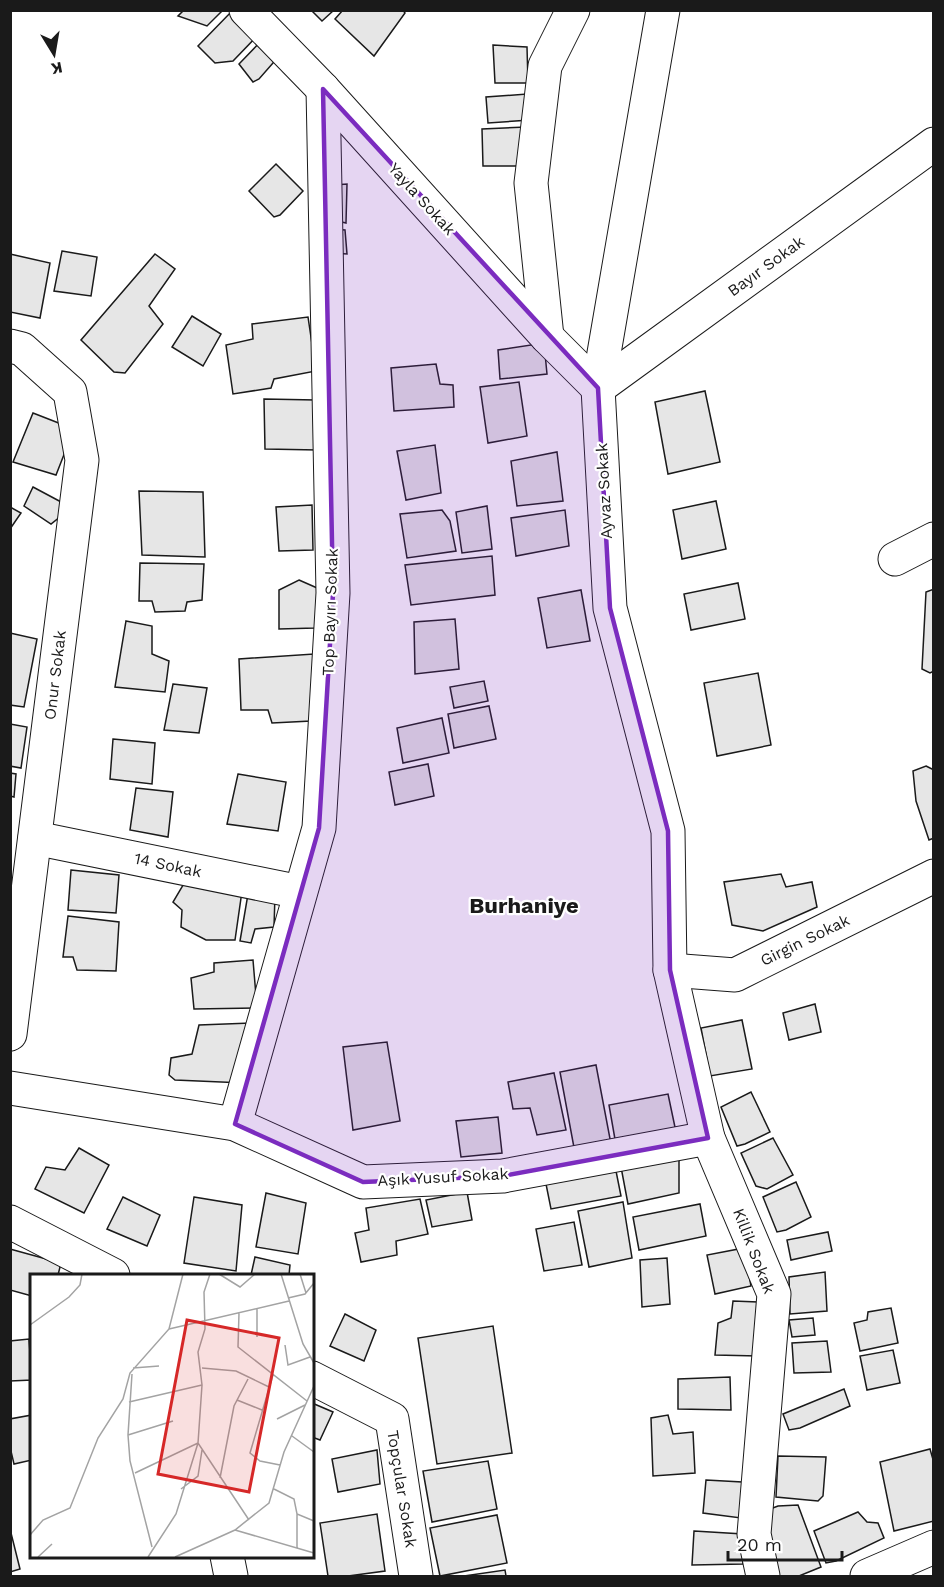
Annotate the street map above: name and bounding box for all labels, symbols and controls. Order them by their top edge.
north arrow [24,24,84,84]
text: K [50,58,64,79]
street label: Yayla Sokak [385,159,459,239]
street label: Bayır Sokak [724,232,808,300]
street label: Ayvaz Sokak [592,443,616,539]
street label: Top Bayırı Sokak [318,548,342,676]
street label: Onur Sokak [40,629,70,721]
street label: 14 Sokak [133,849,203,881]
district label: Burhaniye [469,893,579,918]
street label: Girgin Sokak [757,910,853,970]
street label: Aşık Yusuf Sokak [377,1164,509,1190]
street label: Killik Sokak [729,1206,779,1296]
inset map [30,1274,314,1557]
street label: Topçular Sokak [383,1429,421,1549]
scale bar [728,1524,842,1562]
text: 20 m [737,1534,782,1555]

